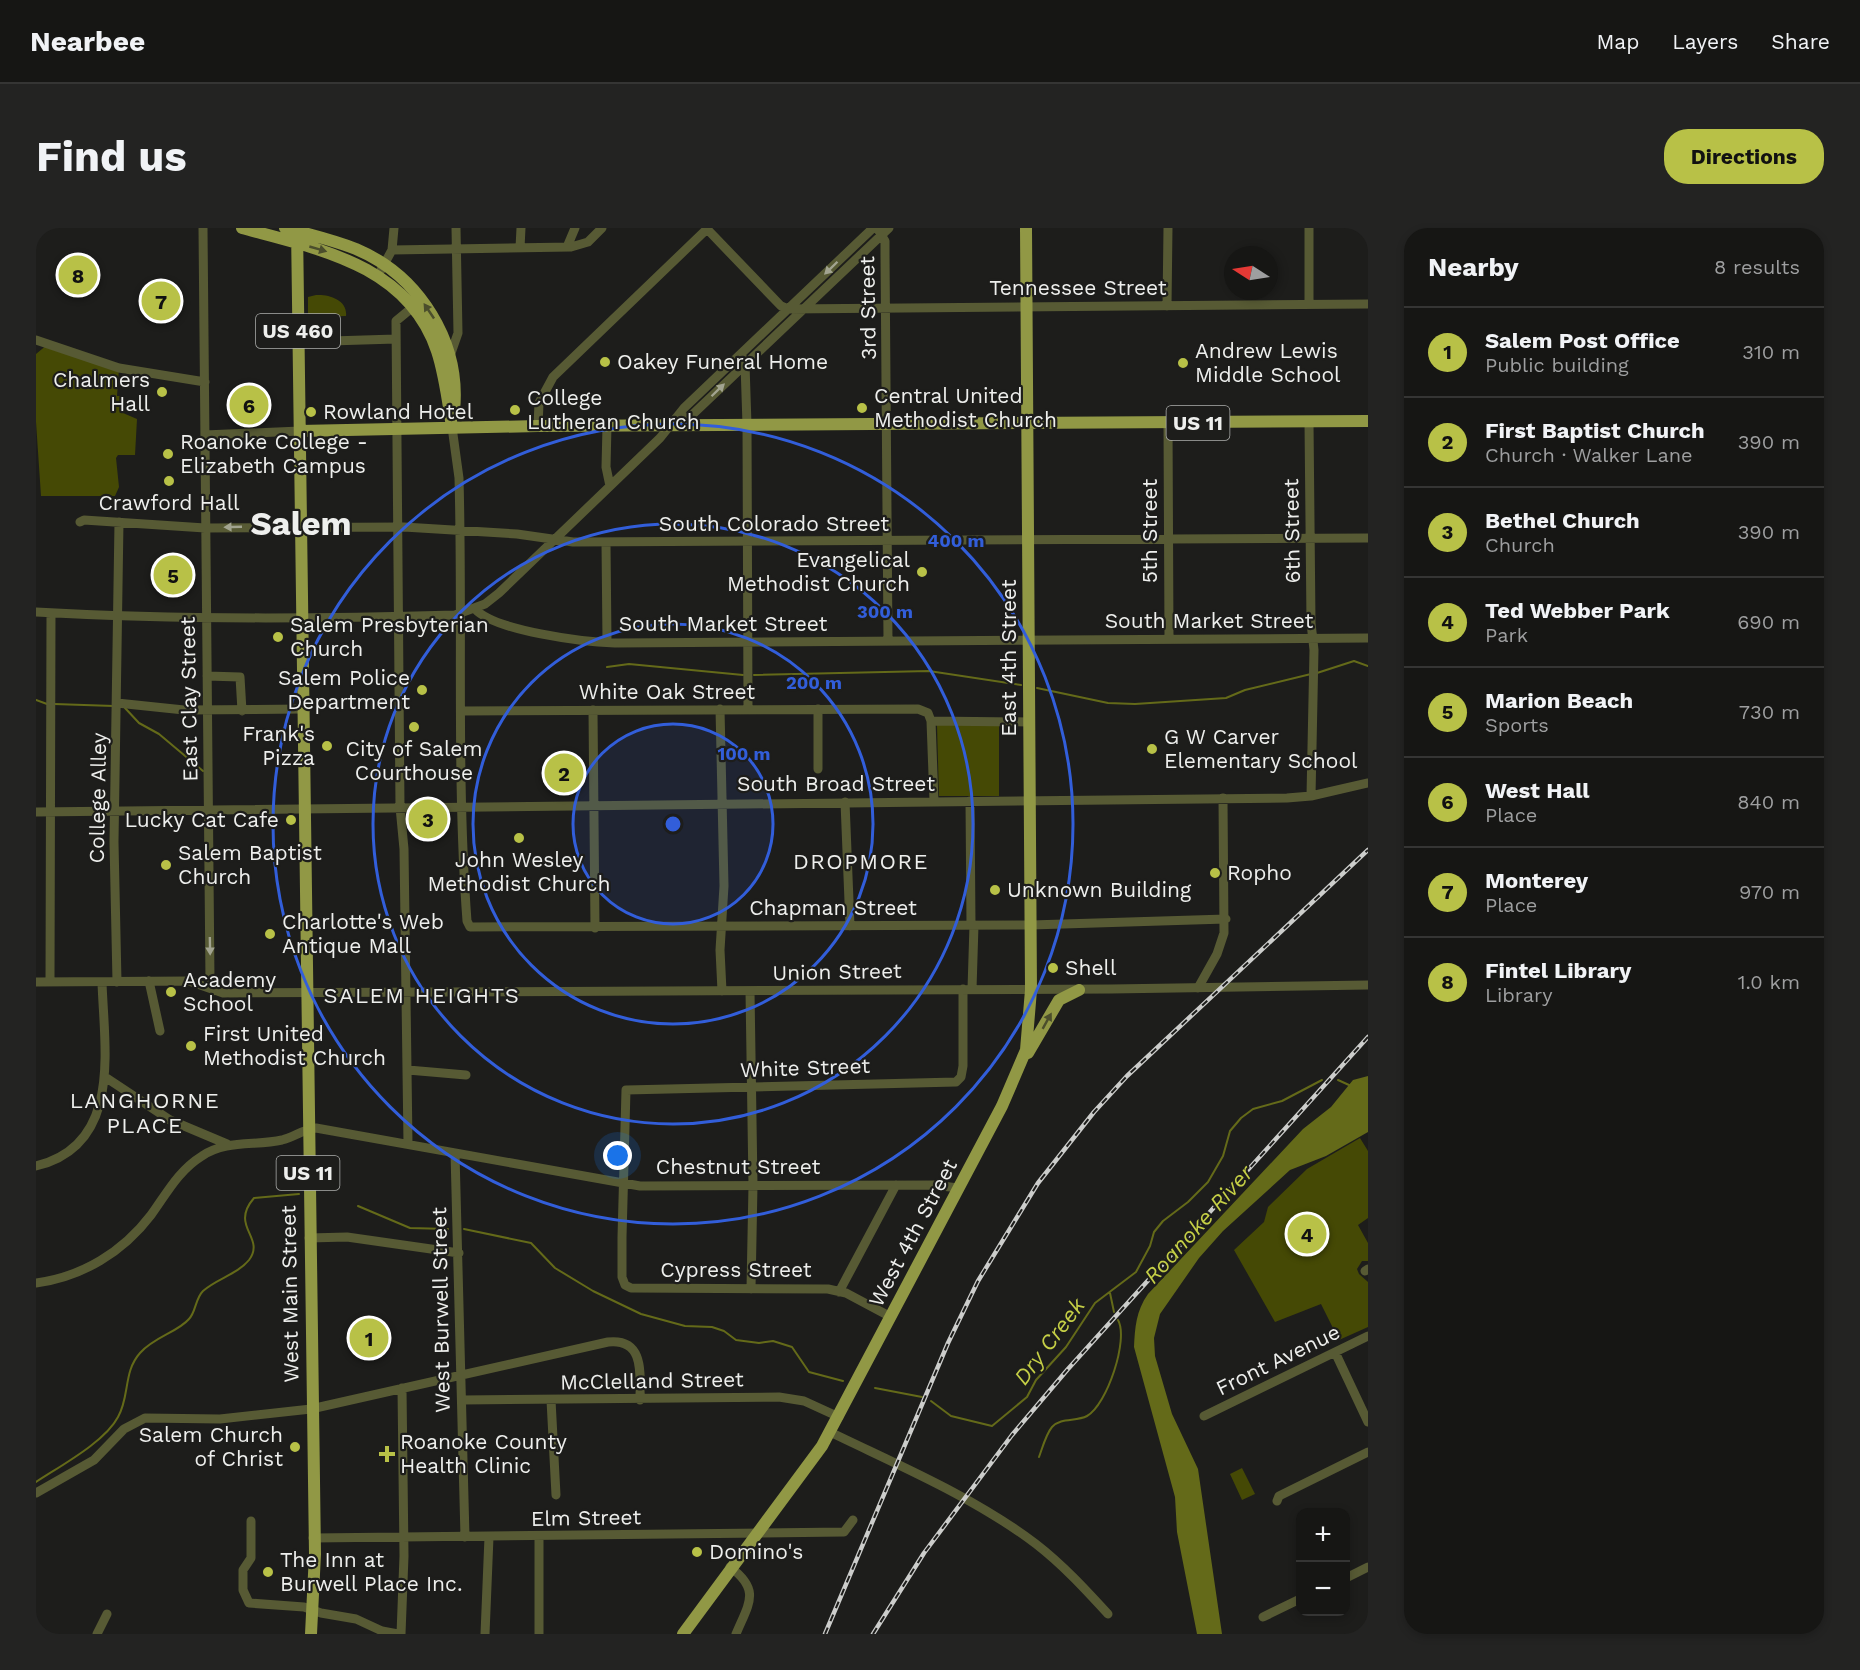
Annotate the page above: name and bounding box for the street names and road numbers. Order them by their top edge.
street label: 3rd Street [854,256,881,360]
street label: Tennessee Street [989,275,1167,300]
road number: US 460 [256,314,340,348]
road number: US 11 [1166,406,1230,440]
street label: 6th Street [1278,478,1305,584]
street label: 5th Street [1137,479,1162,583]
street label: South Colorado Street [659,511,889,536]
street label: East 4th Street [996,579,1021,737]
street label: South Market Street [1105,608,1314,633]
street label: South Market Street [619,611,828,636]
street label: East Clay Street [175,616,202,782]
street label: White Oak Street [579,679,755,704]
street label: College Alley [84,732,111,864]
street label: South Broad Street [737,771,935,796]
street label: Chapman Street [749,895,917,920]
street label: Union Street [772,958,902,985]
street label: White Street [740,1053,871,1082]
street label: Chestnut Street [656,1154,820,1179]
street label: West 4th Street [863,1154,962,1311]
road number: US 11 [276,1156,340,1190]
street label: West Main Street [275,1205,304,1383]
street label: West Burwell Street [426,1207,455,1413]
street label: Cypress Street [660,1257,812,1282]
street label: Front Avenue [1212,1319,1344,1400]
street label: McClelland Street [560,1366,744,1395]
street label: Elm Street [531,1504,642,1531]

